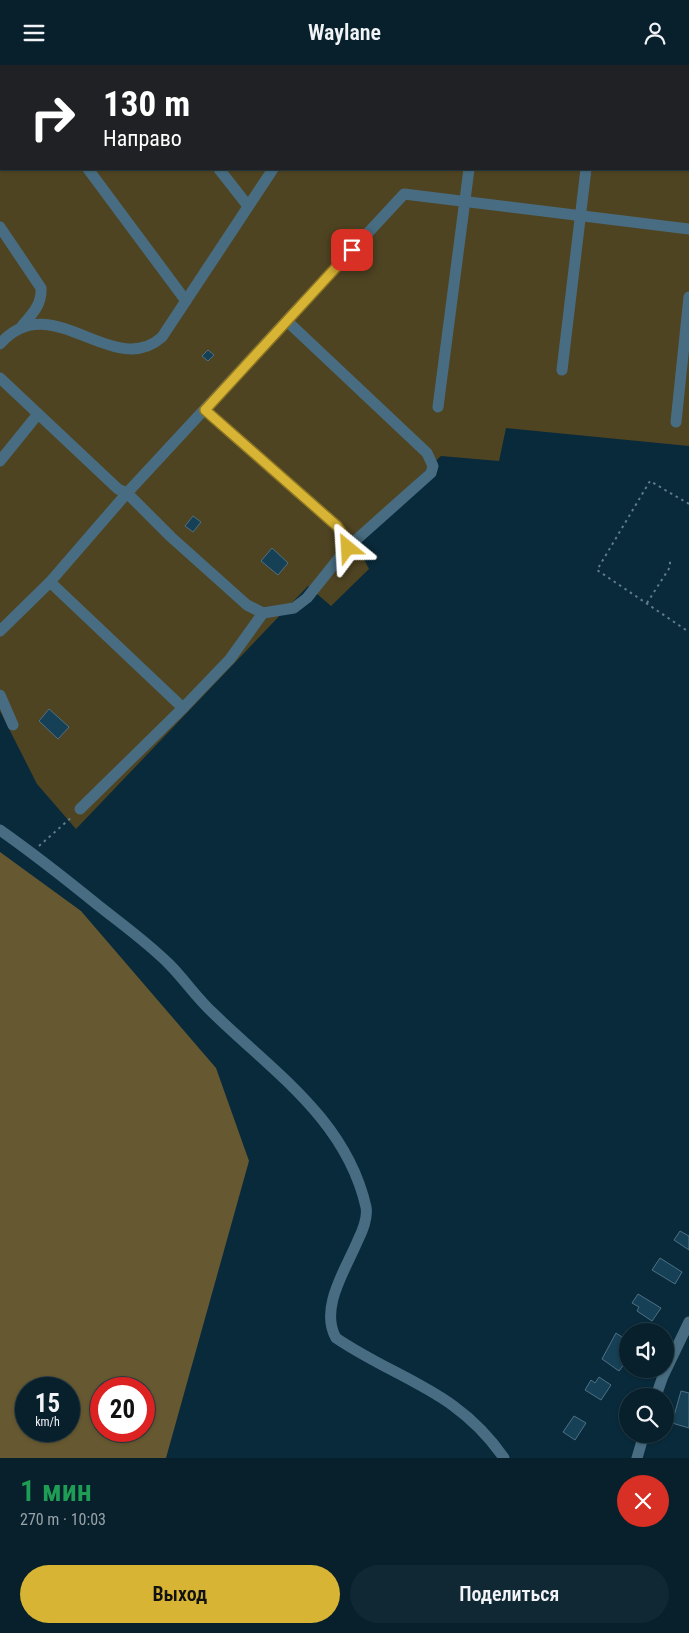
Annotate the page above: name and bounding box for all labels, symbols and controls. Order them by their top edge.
icon: menu [20,19,48,47]
icon: person [641,19,669,47]
text: Waylane [308,20,381,45]
text: 130 m [103,84,190,125]
icon: right [20,85,85,150]
text: Направо [103,126,182,151]
pin [331,229,373,271]
icon: arrive [338,236,366,264]
position arrow [321,521,373,573]
map controls [619,1323,674,1443]
button: sound [619,1323,674,1378]
speed limit sign: 20 [90,1377,155,1442]
button: search [619,1388,674,1443]
text: 15 [35,1389,60,1418]
text: km/h [35,1415,60,1429]
text: 1 мин [20,1473,92,1508]
button: close [617,1475,669,1527]
text: 270 m · 10:03 [20,1510,106,1529]
button: Выход [20,1565,340,1623]
button: Поделиться [350,1565,669,1623]

